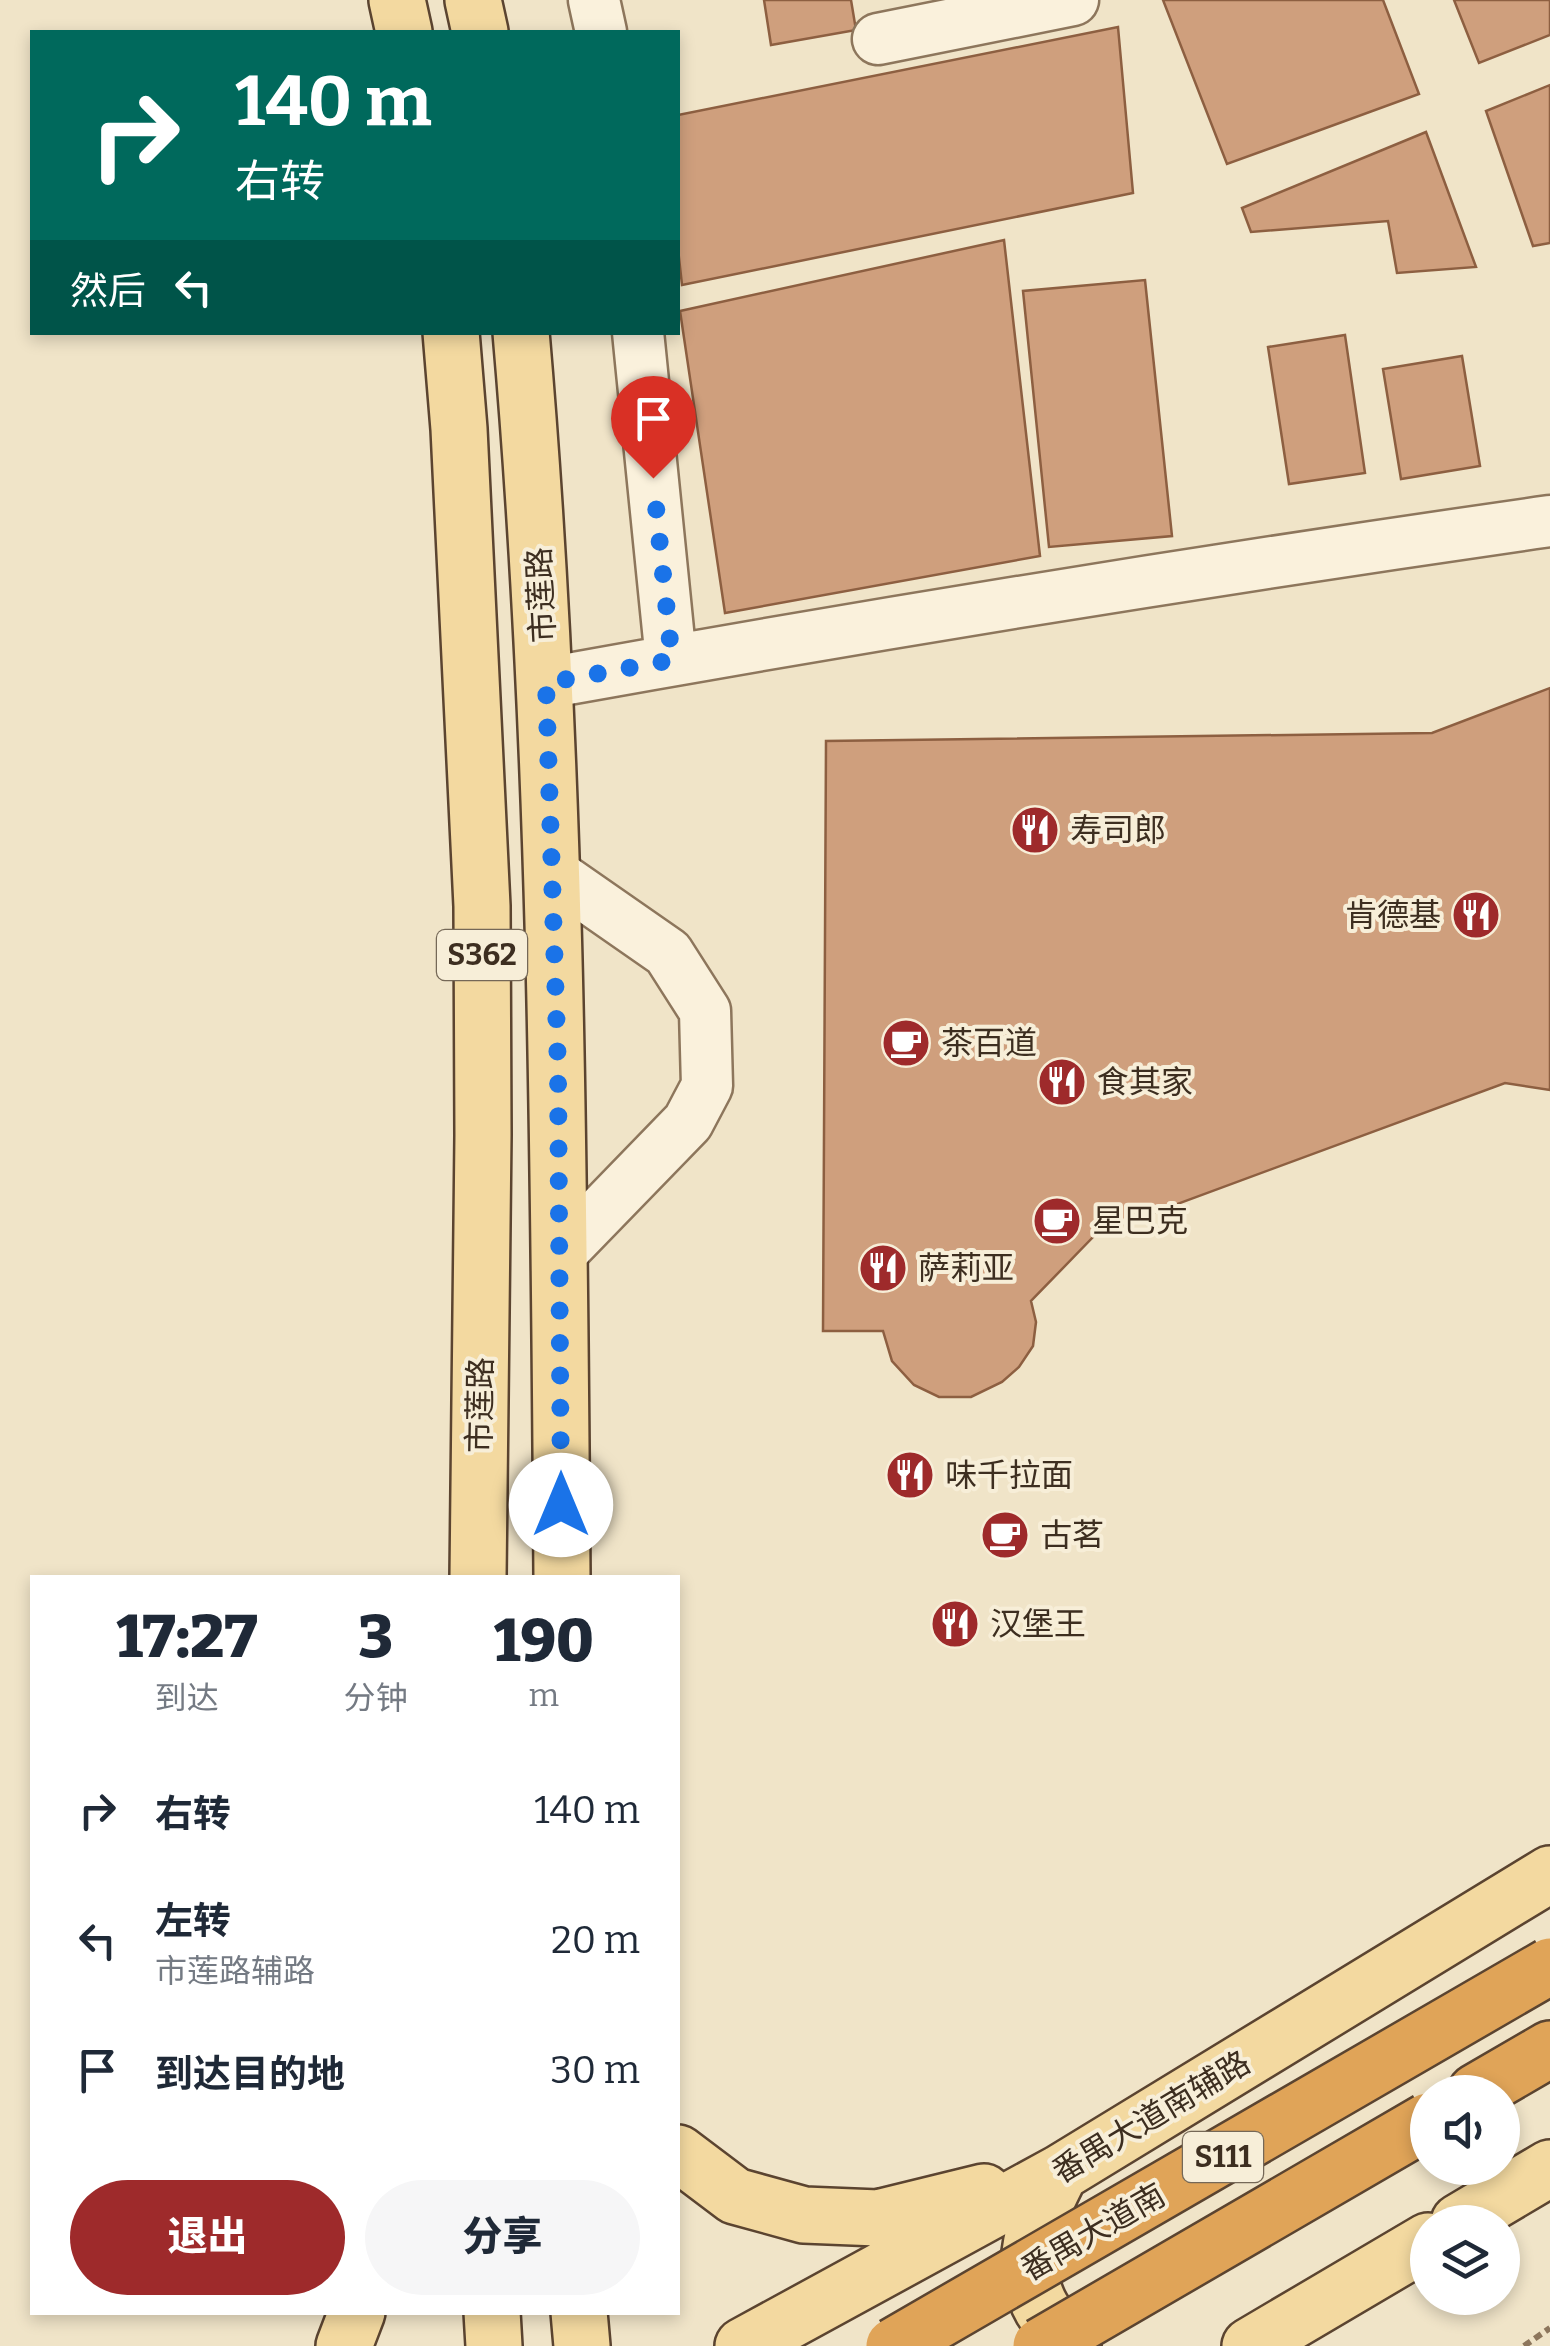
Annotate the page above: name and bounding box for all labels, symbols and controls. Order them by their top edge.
text: 140 m [235,60,432,144]
icon: right [70,70,200,200]
text: 右转 [235,155,325,209]
icon: left [166,260,221,315]
text: 然后 [70,268,146,314]
pin [611,376,696,479]
icon: arrive [626,391,681,446]
street label: 市莲路 [520,546,562,644]
restaurant icon: 寿司郎 [1009,804,1061,856]
place label: 寿司郎 [1070,811,1166,849]
restaurant icon: 肯德基 [1450,889,1502,941]
place label: 肯德基 [1345,896,1441,934]
road number: S362 [437,930,527,980]
cafe icon: 茶百道 [880,1017,932,1069]
place label: 茶百道 [941,1024,1037,1062]
restaurant icon: 食其家 [1036,1056,1088,1108]
place label: 食其家 [1097,1063,1193,1101]
cafe icon: 星巴克 [1031,1195,1083,1247]
place label: 星巴克 [1092,1202,1188,1240]
restaurant icon: 萨莉亚 [857,1242,909,1294]
place label: 萨莉亚 [918,1249,1014,1287]
street label: 市莲路 [460,1357,500,1453]
restaurant icon: 味千拉面 [884,1449,936,1501]
position arrow [509,1453,613,1557]
place label: 味千拉面 [945,1456,1073,1494]
cafe icon: 古茗 [979,1509,1031,1561]
place label: 古茗 [1040,1516,1104,1554]
restaurant icon: 汉堡王 [929,1598,981,1650]
text: 17:27 [116,1601,258,1673]
text: 3 [358,1601,393,1673]
text: 190 [494,1605,594,1677]
place label: 汉堡王 [990,1605,1086,1643]
text: m [529,1676,559,1714]
text: 到达 [155,1679,219,1717]
text: 分钟 [344,1679,408,1717]
icon: right [70,1783,125,1838]
text: 140 m [534,1787,640,1833]
text: 右转 [155,1791,231,1837]
text: 左转 [155,1898,231,1944]
icon: left [70,1913,125,1968]
text: 20 m [551,1917,640,1963]
text: 市莲路辅路 [155,1952,315,1990]
icon: arrive [70,2043,125,2098]
street label: 番禺大道南辅路 [1045,2043,1257,2191]
text: 30 m [550,2047,640,2093]
text: 到达目的地 [155,2051,345,2097]
map controls [1410,2075,1520,2315]
button: sound [1410,2075,1520,2185]
road number: S111 [1183,2132,1263,2182]
street label: 番禺大道南 [1014,2176,1172,2288]
button: 退出 [70,2180,345,2295]
button: 分享 [365,2180,640,2295]
button: layers [1410,2205,1520,2315]

